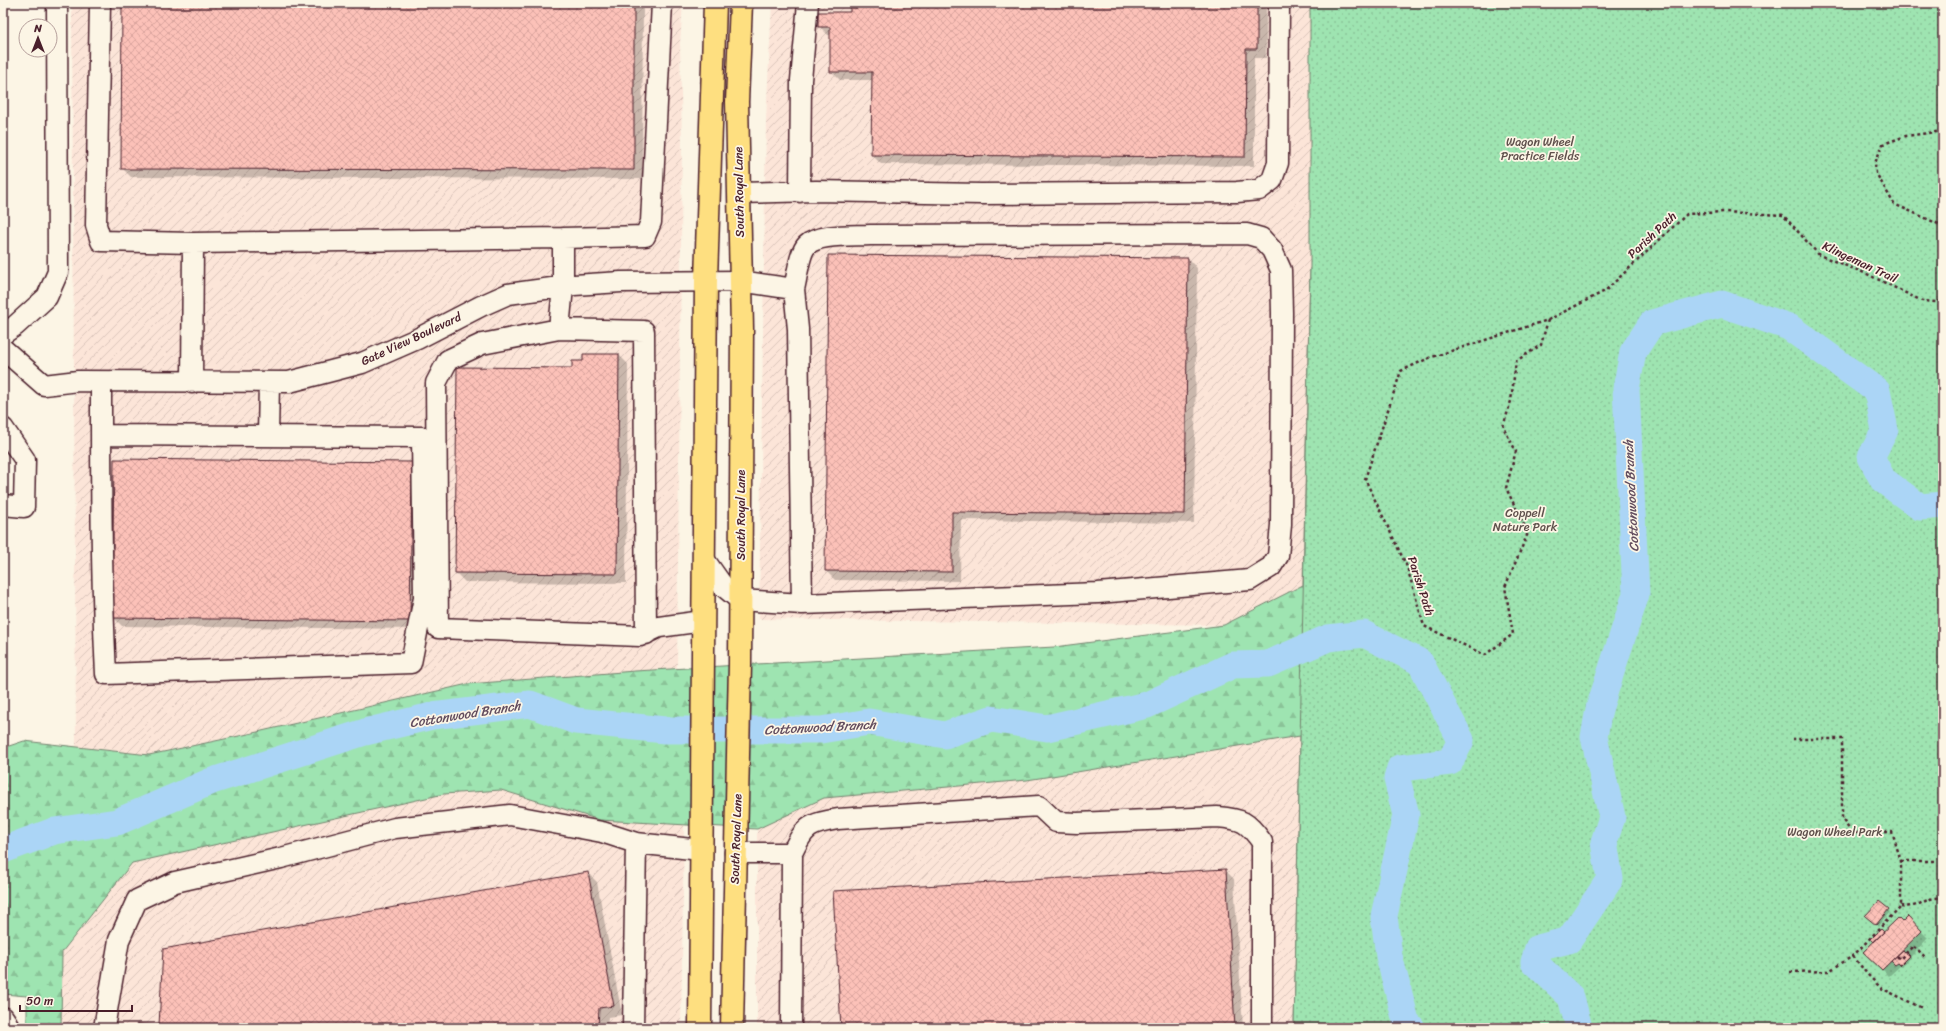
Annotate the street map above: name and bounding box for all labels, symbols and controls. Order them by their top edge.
north arrow [18,18,58,58]
text: N [33,19,42,38]
park label: Wagon Wheel Practice Fields [1501,131,1580,167]
street label: South Royal Lane [727,146,751,237]
street label: Parish Path [1622,206,1682,264]
street label: Klingeman Trail [1819,235,1902,289]
street label: Gate View Boulevard [357,306,466,372]
water label: Cottonwood Branch [1617,438,1645,552]
street label: South Royal Lane [730,470,752,560]
park label: Coppell Nature Park [1493,502,1558,538]
street label: Parish Path [1401,553,1441,619]
water label: Cottonwood Branch [408,694,523,734]
water label: Cottonwood Branch [764,713,878,741]
street label: South Royal Lane [723,793,749,885]
park label: Wagon Wheel Park [1787,821,1883,843]
scale bar [20,987,132,1013]
text: 50 m [26,990,53,1012]

